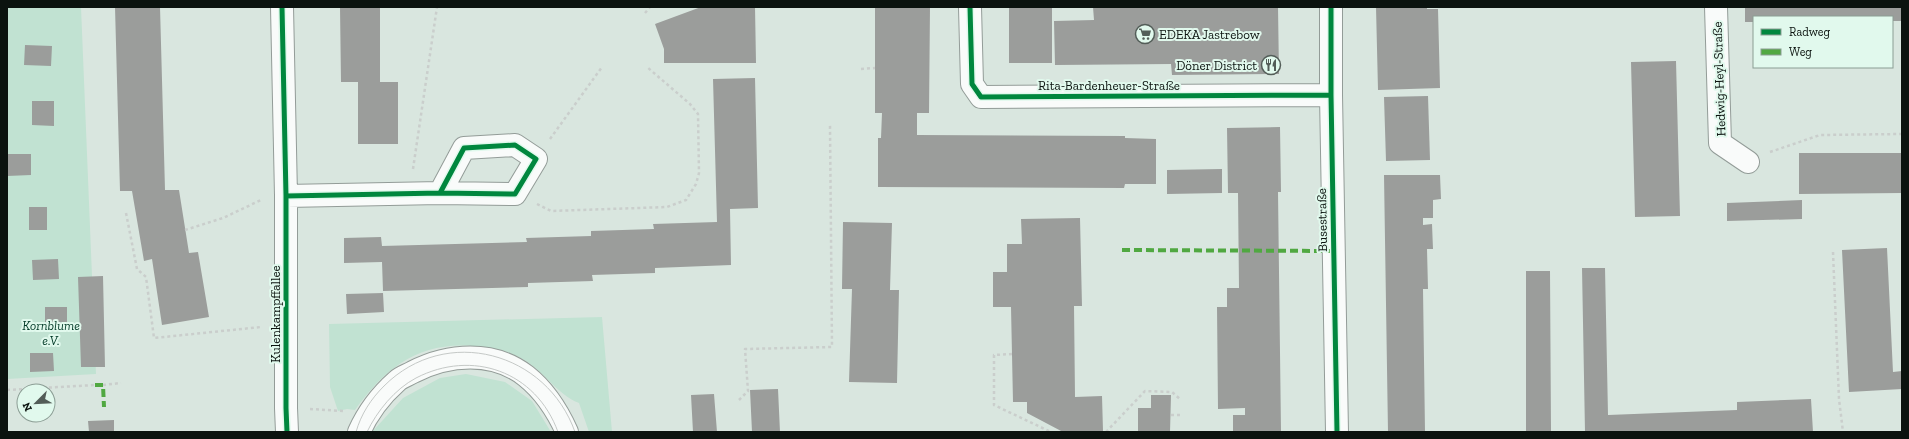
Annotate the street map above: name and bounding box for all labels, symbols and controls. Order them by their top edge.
legend [1753,16,1893,68]
street label: Hedwig-Heyl-Straße [1709,21,1729,137]
supermarket icon: EDEKA Jastrebow [1134,23,1156,45]
text: Radweg [1789,25,1830,39]
place label: EDEKA Jastrebow [1159,27,1260,42]
text: Weg [1789,45,1812,59]
restaurant icon: Döner District [1260,54,1282,76]
place label: Döner District [1176,58,1257,73]
street label: Rita-Bardenheuer-Straße [1038,78,1180,93]
street label: Busestraße [1314,188,1330,252]
street label: Kulenkampffallee [268,265,283,363]
park label: Kornblume e.V. [22,318,80,348]
north arrow [16,383,56,423]
text: N [19,400,35,413]

